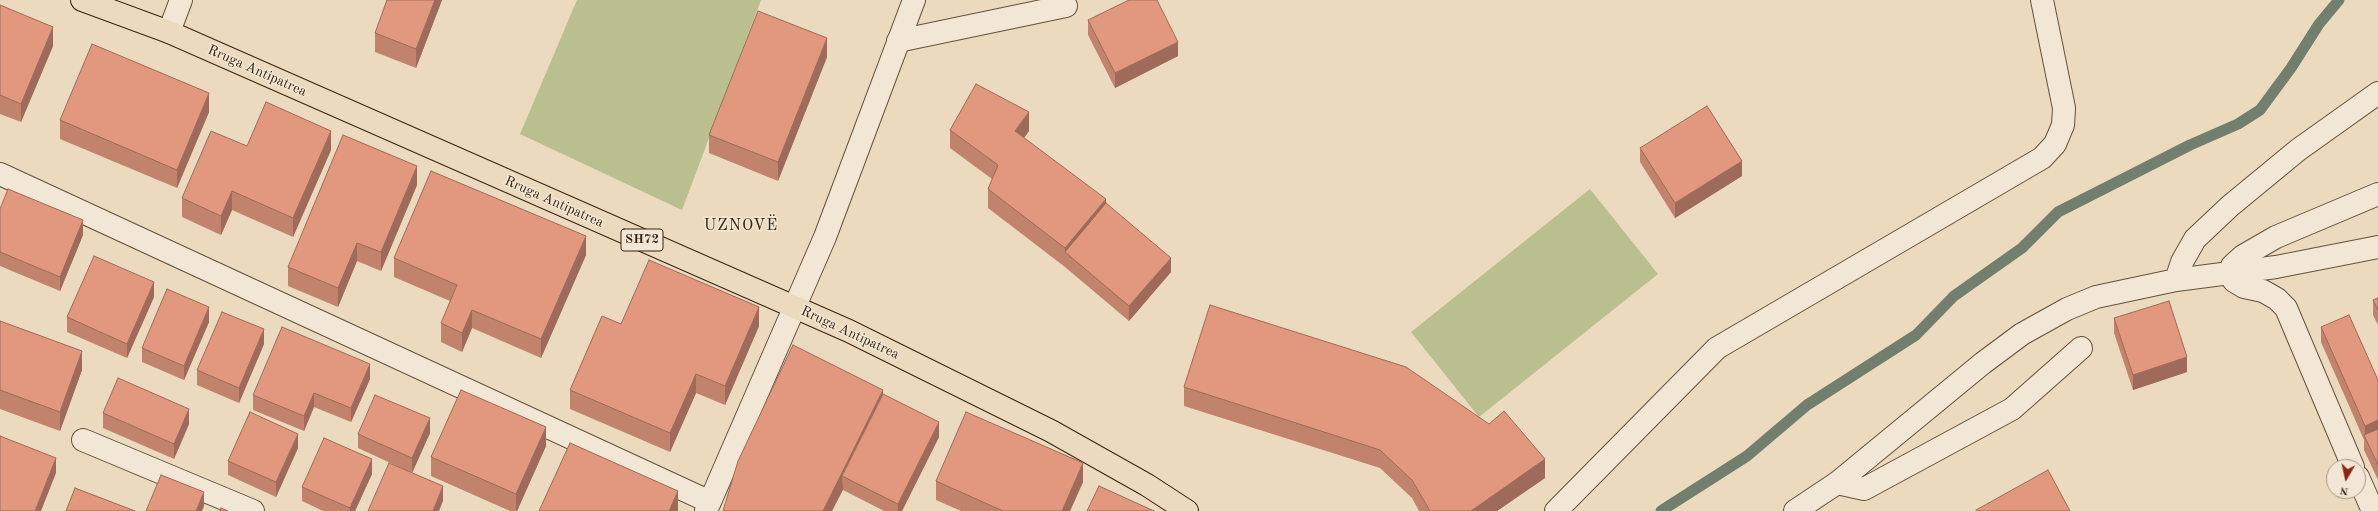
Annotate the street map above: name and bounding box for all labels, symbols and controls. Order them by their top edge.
street label: Rruga Antipatrea [205,42,309,100]
street label: Rruga Antipatrea [502,173,606,231]
district label: UZNOVË [704,216,778,236]
road number: SH72 [621,229,663,251]
street label: Rruga Antipatrea [798,303,902,363]
north arrow [2326,459,2366,499]
text: N [2339,484,2349,496]

